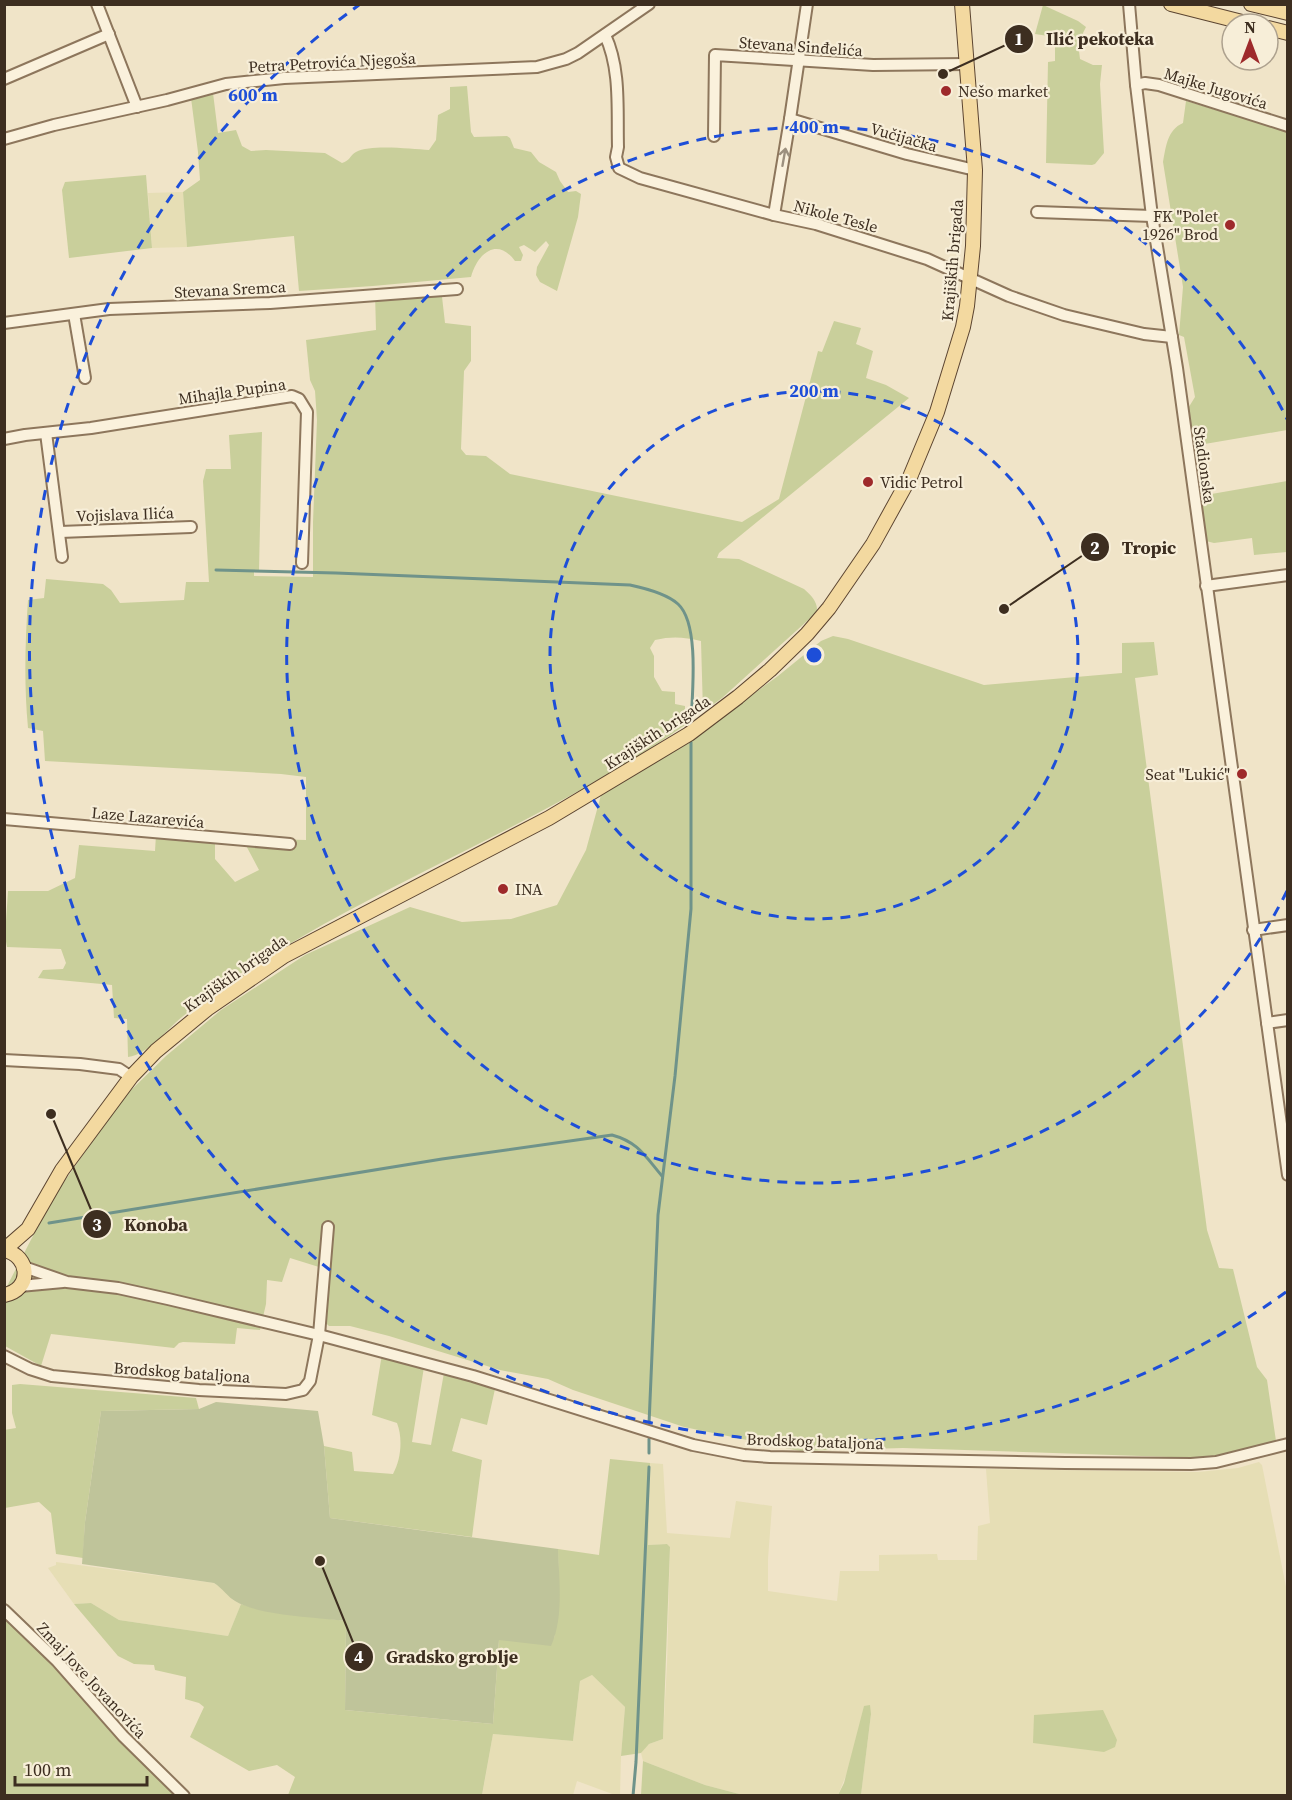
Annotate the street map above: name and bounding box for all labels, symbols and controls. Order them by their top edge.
north arrow [1220,12,1280,72]
text: N [1244,16,1256,38]
callout: Ilić pekoteka [1004,21,1166,57]
text: 1 [1014,26,1024,51]
text: Ilić pekoteka [1046,26,1154,51]
street label: Stevana Sinđelića [738,31,864,61]
street label: Petra Petrovića Njegoša [248,47,417,77]
street label: Majke Jugovića [1161,62,1271,114]
place label: Nešo market [958,80,1049,102]
text: 600 m [228,82,278,107]
marker: Nešo market [939,84,953,98]
text: 400 m [789,114,839,139]
street label: Vučijačka [868,117,941,157]
one-way arrow [779,147,790,167]
street label: Nikole Tesle [791,194,881,238]
street label: Krajiških brigada [936,197,968,322]
place label: FK "Polet 1926" Brod [1142,205,1219,245]
marker: FK "Polet 1926" Brod [1223,218,1237,232]
street label: Stevana Sremca [173,275,287,303]
street label: Mihajla Pupina [177,372,288,409]
text: 200 m [789,378,839,403]
street label: Stadionska [1189,425,1221,506]
place label: Vidic Petrol [880,471,963,493]
marker: Vidic Petrol [861,475,875,489]
street label: Vojislava Ilića [76,501,175,527]
callout: Tropic [1080,529,1188,565]
text: 2 [1090,535,1100,560]
text: Tropic [1122,535,1176,560]
centre of rings [804,645,824,665]
street label: Krajiških brigada [600,689,715,775]
place label: Seat "Lukić" [1146,763,1230,785]
marker: Seat "Lukić" [1235,767,1249,781]
street label: Laze Lazarevića [91,801,206,833]
place label: INA [515,878,543,900]
marker: INA [496,882,510,896]
street label: Krajiških brigada [179,928,292,1017]
callout: Konoba [82,1206,200,1242]
text: 3 [92,1212,102,1237]
text: Konoba [124,1212,188,1237]
street label: Brodskog bataljona [113,1356,252,1388]
street label: Brodskog bataljona [746,1428,885,1454]
street label: Zmaj Jove Jovanovića [32,1617,152,1743]
callout: Gradsko groblje [344,1639,530,1675]
text: 4 [354,1644,364,1669]
text: Gradsko groblje [386,1644,518,1669]
scale bar [15,1749,147,1787]
text: 100 m [24,1757,71,1782]

